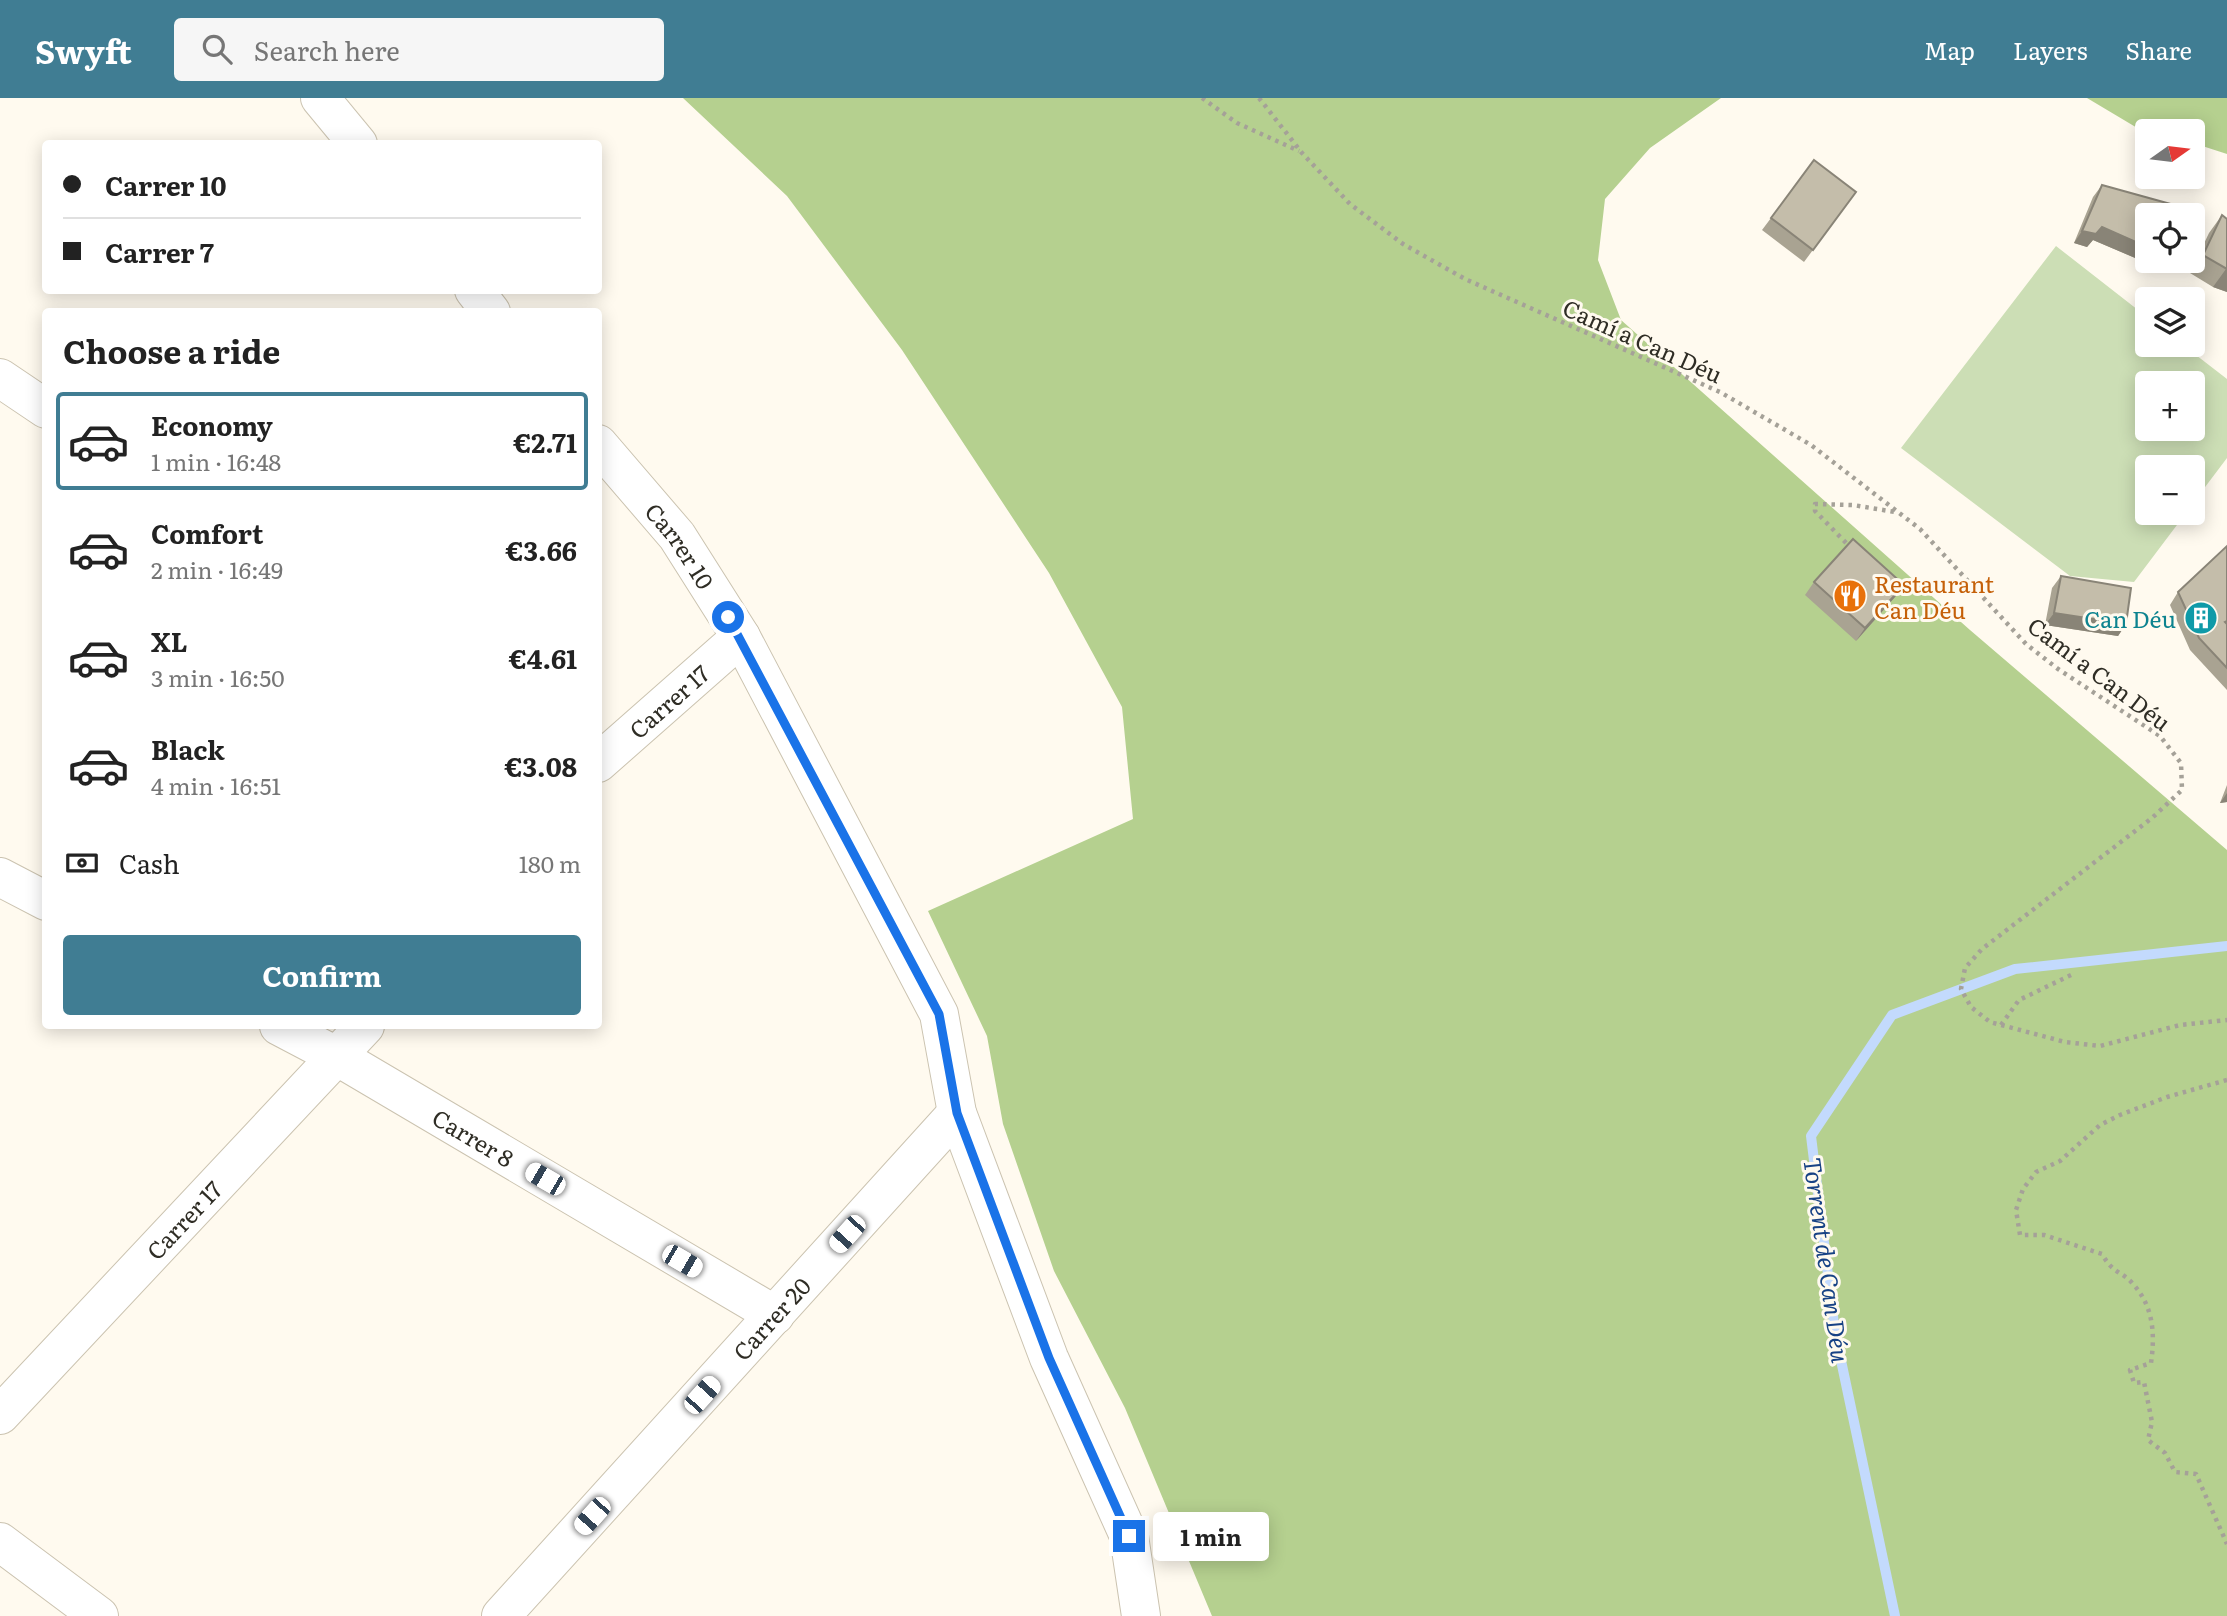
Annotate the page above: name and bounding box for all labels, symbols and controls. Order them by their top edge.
search box [174,18,664,81]
text: Swyft [35,25,132,74]
icon: search [198,30,236,68]
text: Search here [254,30,400,69]
text: Map [1924,32,1975,67]
text: Layers [2013,32,2087,67]
text: Share [2125,32,2192,67]
north arrow [2135,119,2205,189]
map controls [2135,119,2205,525]
text: Carrer 10 [105,165,226,204]
button: locate [2135,203,2205,273]
text: Carrer 7 [105,232,214,271]
button: layers [2135,287,2205,357]
street label: Camí a Can Déu [1558,290,1728,390]
text: Choose a ride [63,326,280,374]
button: + [2135,371,2205,441]
text: Economy [151,405,273,444]
icon: car [67,410,130,473]
text: €2.71 [513,422,577,461]
text: 1 min · 16:48 [151,444,281,478]
button: − [2135,455,2205,525]
street label: Carrer 10 [638,495,723,595]
text: Comfort [151,513,263,552]
icon: car [67,518,130,581]
text: €3.66 [505,530,577,569]
text: 2 min · 16:49 [151,552,283,586]
place label: Restaurant Can Déu [1874,566,1995,626]
restaurant icon: Restaurant Can Déu [1831,577,1869,615]
building icon: Can Déu [2182,599,2220,637]
route start [712,601,744,633]
place label: Can Déu [2084,601,2176,635]
street label: Camí a Can Déu [2021,608,2179,738]
text: XL [151,621,188,660]
icon: car [67,626,130,689]
text: €4.61 [509,638,577,677]
street label: Carrer 17 [621,656,716,746]
text: 3 min · 16:50 [151,660,284,694]
text: Black [151,729,225,768]
icon: car [67,734,130,797]
text: €3.08 [505,746,577,785]
text: 4 min · 16:51 [151,768,281,802]
text: Cash [119,843,180,882]
icon: cash [63,844,101,882]
text: 180 m [519,846,581,880]
button: Confirm [63,935,581,1015]
street label: Carrer 8 [426,1100,521,1174]
water label: Torrent de Can Déu [1796,1155,1860,1366]
car [522,1159,569,1199]
street label: Carrer 17 [138,1172,229,1267]
car [826,1211,869,1257]
car [659,1241,706,1281]
street label: Carrer 20 [724,1269,818,1367]
car [681,1372,724,1418]
car [571,1493,614,1539]
callout: 1 min [1154,1512,1269,1560]
text: 1 min [1180,1519,1242,1553]
route end [1113,1520,1145,1552]

